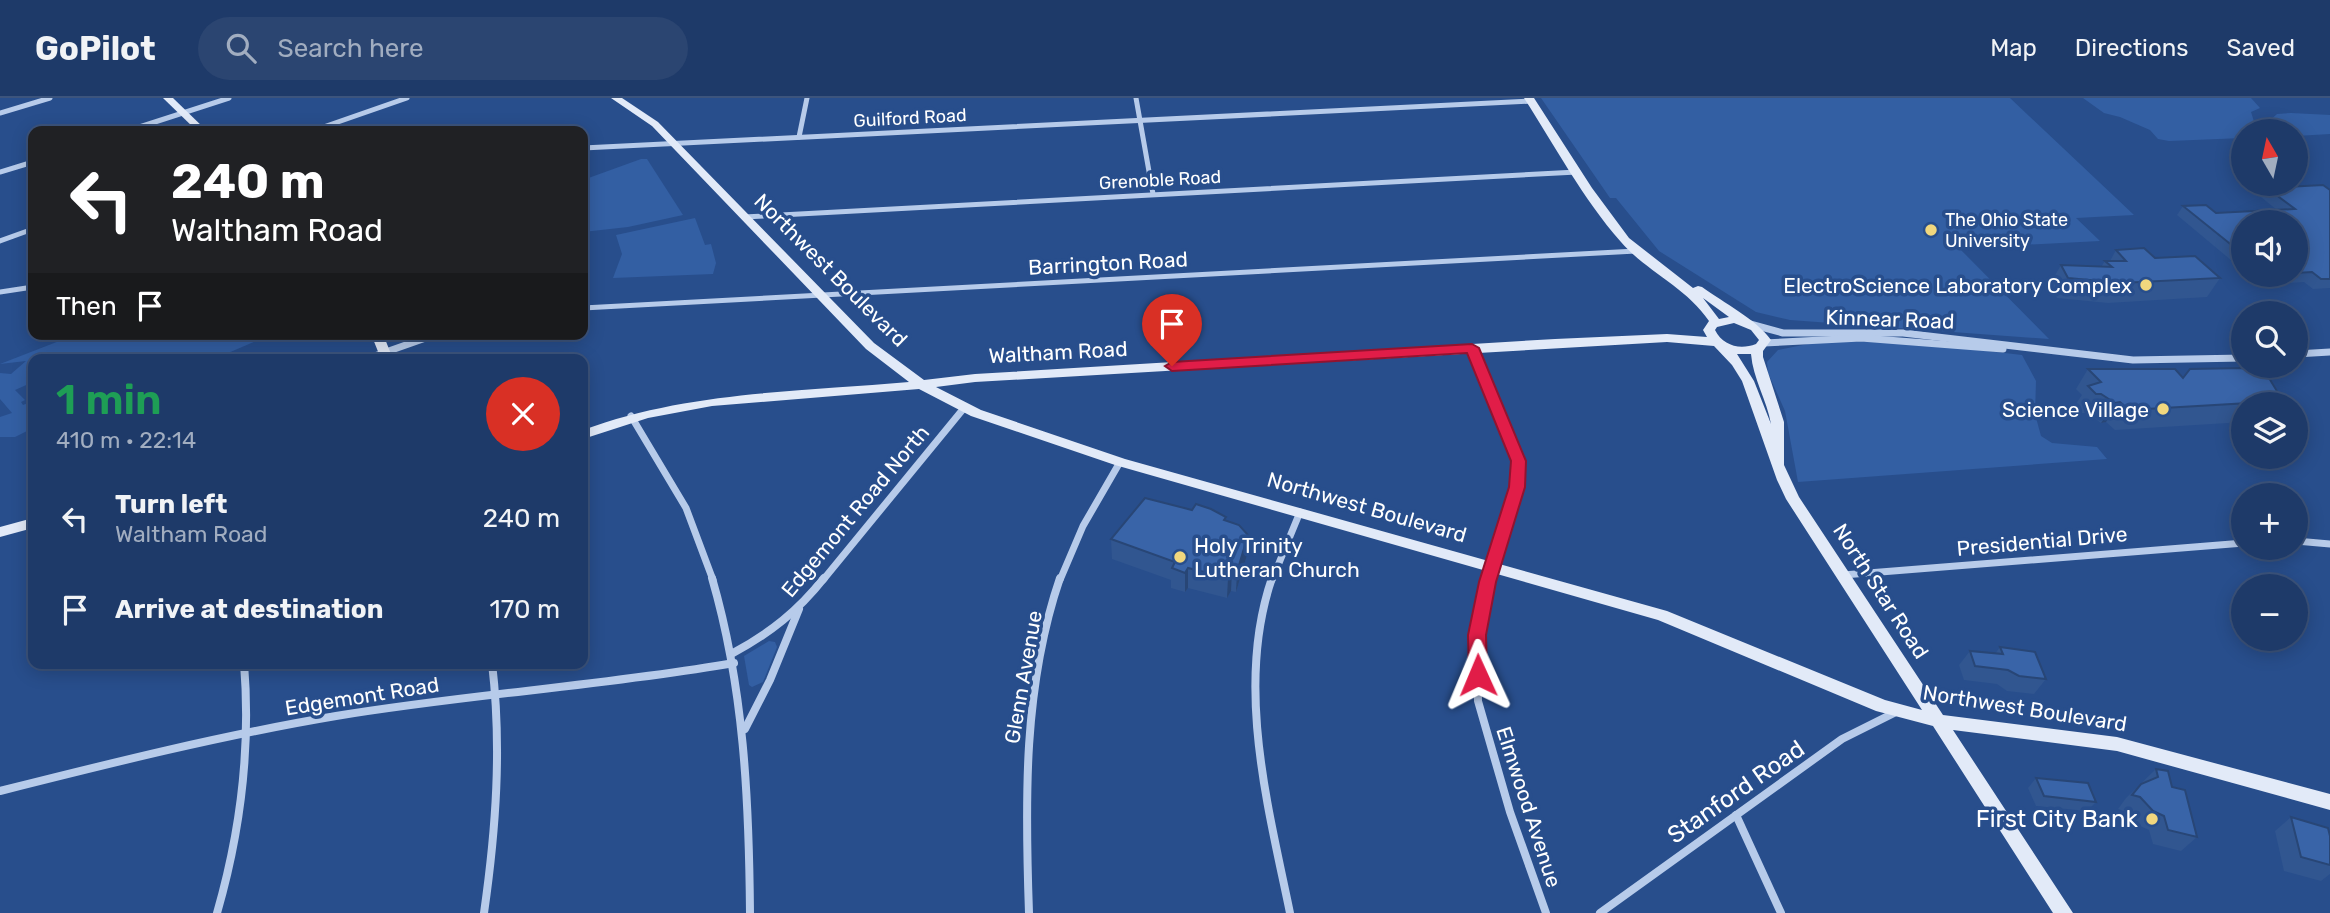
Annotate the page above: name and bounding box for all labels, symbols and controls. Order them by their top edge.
search box [198,17,688,80]
text: GoPilot [35,29,156,68]
icon: search [222,29,260,67]
text: Search here [278,33,423,64]
text: Map [1990,34,2037,62]
text: Directions [2075,34,2188,62]
text: Saved [2226,34,2295,62]
street label: Guilford Road [853,104,967,132]
north arrow [2231,119,2308,196]
map controls [2231,119,2308,651]
text: 240 m [171,152,325,210]
icon: left [56,154,147,245]
street label: Grenoble Road [1098,166,1222,194]
street label: Northwest Boulevard [749,188,913,352]
place label: The Ohio State University [1945,209,2068,252]
button: sound [2231,210,2308,287]
text: Waltham Road [171,211,383,249]
marker: The Ohio State University [1923,222,1939,238]
street label: Barrington Road [1028,246,1188,280]
place label: ElectroScience Laboratory Complex [1783,273,2132,298]
marker: ElectroScience Laboratory Complex [2138,277,2154,293]
icon: arrive [131,287,169,325]
text: Then [56,291,117,322]
pin [1142,294,1202,366]
button: search [2231,301,2308,378]
street label: Kinnear Road [1825,304,1955,334]
icon: arrive [1153,305,1191,343]
street label: Waltham Road [988,336,1128,368]
text: 1 min [56,375,162,425]
button: close [486,377,560,451]
button: layers [2231,392,2308,469]
place label: Science Village [2002,397,2149,422]
marker: Science Village [2155,401,2171,417]
street label: Edgemont Road North [776,420,934,602]
text: 410 m · 22:14 [56,426,196,454]
street label: Northwest Boulevard [1264,467,1470,547]
button: + [2231,483,2308,560]
text: Turn left [115,489,227,520]
icon: left [56,500,94,538]
text: 240 m [483,503,560,534]
street label: North Star Road [1828,519,1934,663]
text: Waltham Road [115,520,267,548]
street label: Presidential Drive [1956,521,2128,561]
place label: Holy Trinity Lutheran Church [1194,533,1360,582]
marker: Holy Trinity Lutheran Church [1172,549,1188,565]
button: − [2231,574,2308,651]
icon: arrive [56,591,94,629]
text: Arrive at destination [115,594,383,625]
text: 170 m [490,594,560,625]
street label: Glenn Avenue [999,608,1047,746]
position arrow [1441,638,1515,712]
street label: Edgemont Road [283,671,441,721]
street label: Northwest Boulevard [1921,680,2129,736]
street label: Elmwood Avenue [1491,723,1567,891]
street label: Stanford Road [1662,734,1810,850]
place label: First City Bank [1976,805,2139,833]
marker: First City Bank [2144,811,2160,827]

